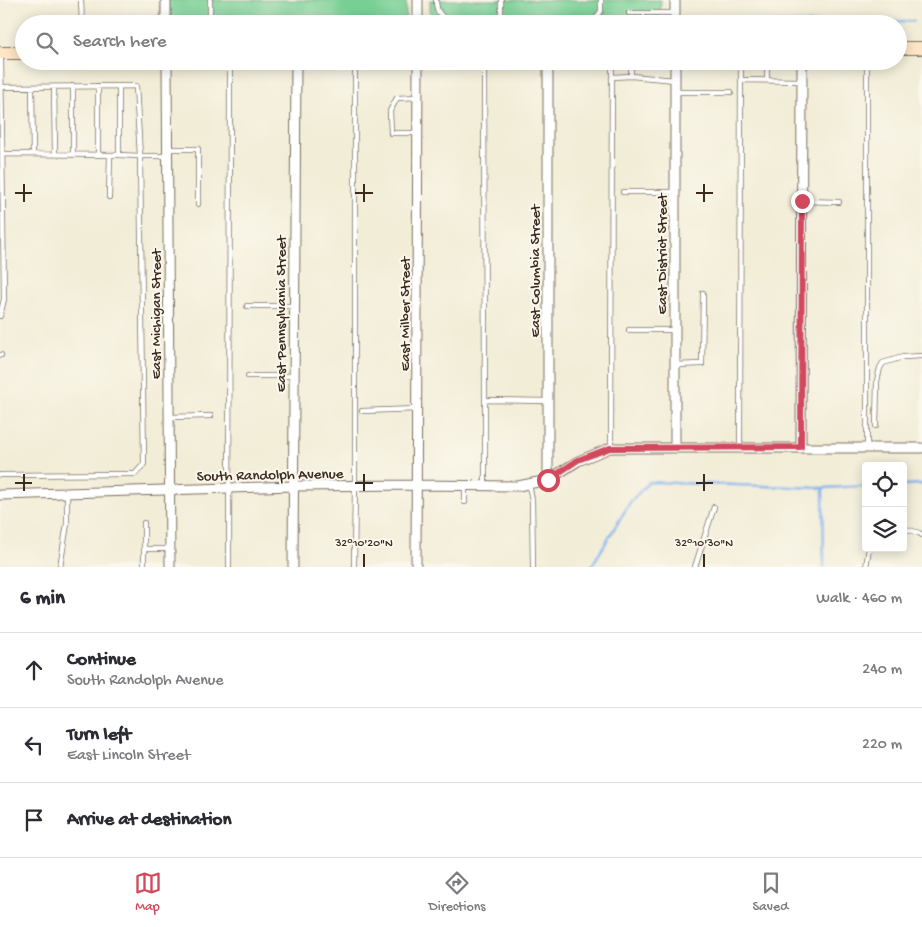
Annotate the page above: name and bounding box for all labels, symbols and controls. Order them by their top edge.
search box [15,15,907,70]
icon: search [33,29,61,57]
text: Search here [73,31,167,54]
route end [791,190,814,213]
street label: East District Street [654,192,672,314]
street label: East Columbia Street [527,203,545,337]
street label: East Pennsylvania Street [273,234,291,392]
street label: East Michigan Street [148,247,166,379]
street label: East Milber Street [397,255,415,371]
map controls [862,462,907,552]
button: locate [862,462,907,507]
street label: South Randolph Avenue [196,466,344,486]
route start [537,469,560,492]
button: layers [862,507,907,552]
text: 32°10'20"N [334,537,393,551]
text: 32°10'30"N [674,537,733,551]
text: 6 min [20,587,65,612]
text: Walk · 460 m [816,590,902,609]
text: Continue [67,649,136,672]
icon: ahead [20,656,48,684]
text: 240 m [862,661,902,680]
text: South Randolph Avenue [67,672,224,691]
text: Turn left [67,724,131,747]
icon: left [20,731,48,759]
text: 220 m [862,736,902,755]
text: East Lincoln Street [67,747,190,766]
icon: arrive [20,806,48,834]
text: Arrive at destination [67,809,231,832]
tab: Map [134,869,162,916]
tab: Directions [429,869,486,916]
tab: Saved [753,869,788,916]

